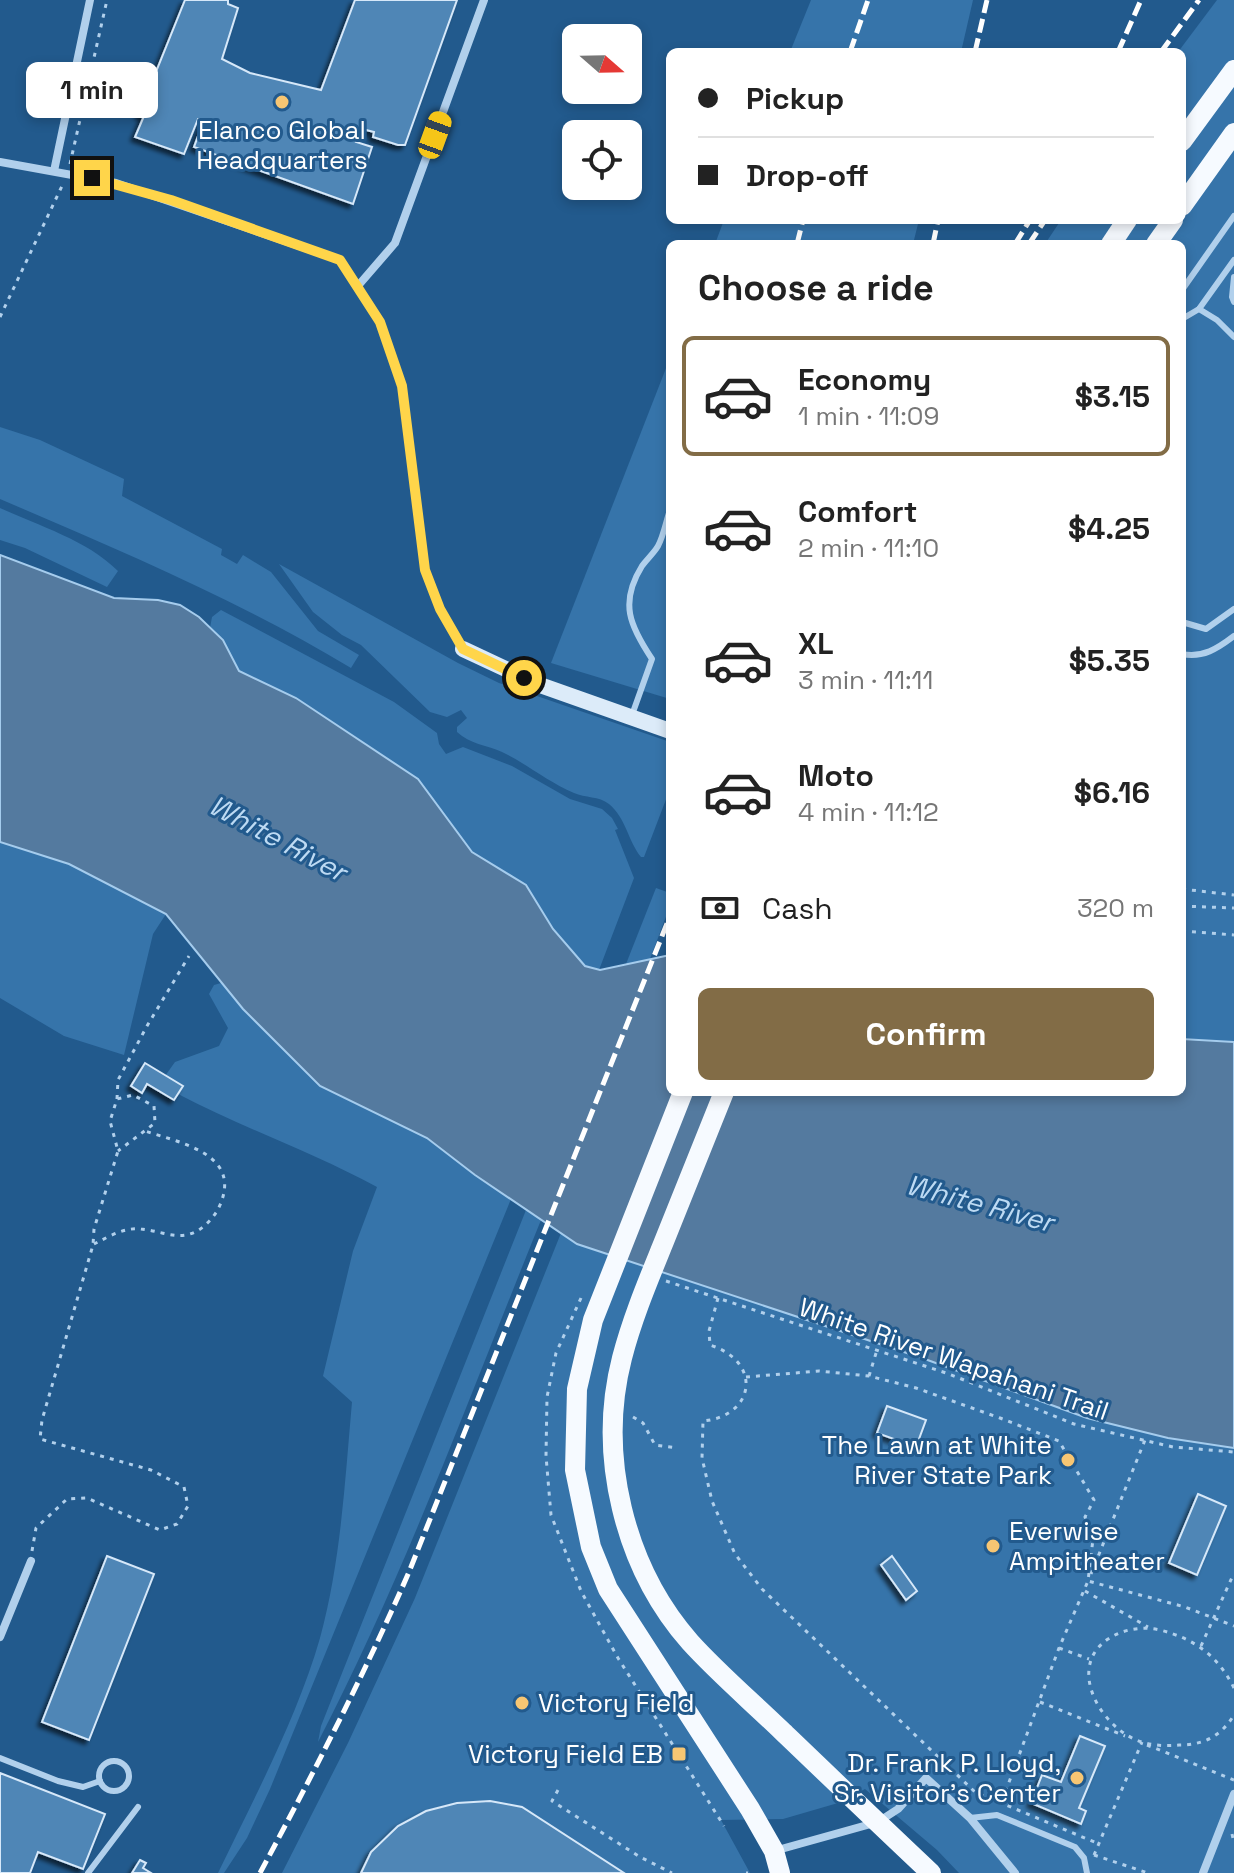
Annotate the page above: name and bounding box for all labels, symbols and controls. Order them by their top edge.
north arrow [562,24,642,104]
map controls [562,24,642,200]
callout: 1 min [26,62,158,118]
text: 1 min [60,73,124,107]
text: Pickup [746,79,844,118]
marker: Elanco Global Headquarters [273,93,291,111]
car [416,108,454,162]
place label: Elanco Global Headquarters [196,113,368,177]
button: locate [562,120,642,200]
text: Drop-off [746,156,869,195]
route end [74,160,110,196]
text: Choose a ride [698,265,934,311]
icon: car [702,360,774,432]
text: Economy [798,360,931,399]
text: $3.15 [1075,377,1150,416]
text: 1 min · 11:09 [798,399,939,433]
icon: car [702,492,774,564]
text: Comfort [798,492,917,531]
text: $4.25 [1068,509,1150,548]
text: 2 min · 11:10 [798,531,939,565]
icon: car [702,624,774,696]
text: XL [798,624,834,663]
text: $5.35 [1069,641,1150,680]
route start [506,660,542,696]
text: 3 min · 11:11 [798,663,933,697]
icon: car [702,756,774,828]
text: Moto [798,756,874,795]
text: $6.16 [1074,773,1150,812]
water label: White River [203,787,356,891]
text: 4 min · 11:12 [798,795,939,829]
icon: cash [698,886,742,930]
text: Cash [762,889,833,928]
text: 320 m [1077,891,1154,925]
button: Confirm [698,988,1154,1080]
water label: White River [902,1166,1061,1241]
street label: White River Wapahani Trail [795,1290,1113,1428]
place label: The Lawn at White River State Park [822,1428,1052,1492]
marker: The Lawn at White River State Park [1059,1451,1077,1469]
place label: Everwise Ampitheater [1009,1514,1165,1578]
marker: Everwise Ampitheater [984,1537,1002,1555]
place label: Victory Field [538,1686,694,1720]
marker: Victory Field [513,1694,531,1712]
place label: Victory Field EB [468,1737,663,1771]
marker: Victory Field EB [670,1745,688,1763]
place label: Dr. Frank P. Lloyd, Sr. Visitor's Center [834,1746,1061,1810]
marker: Dr. Frank P. Lloyd, Sr. Visitor's Center [1068,1769,1086,1787]

